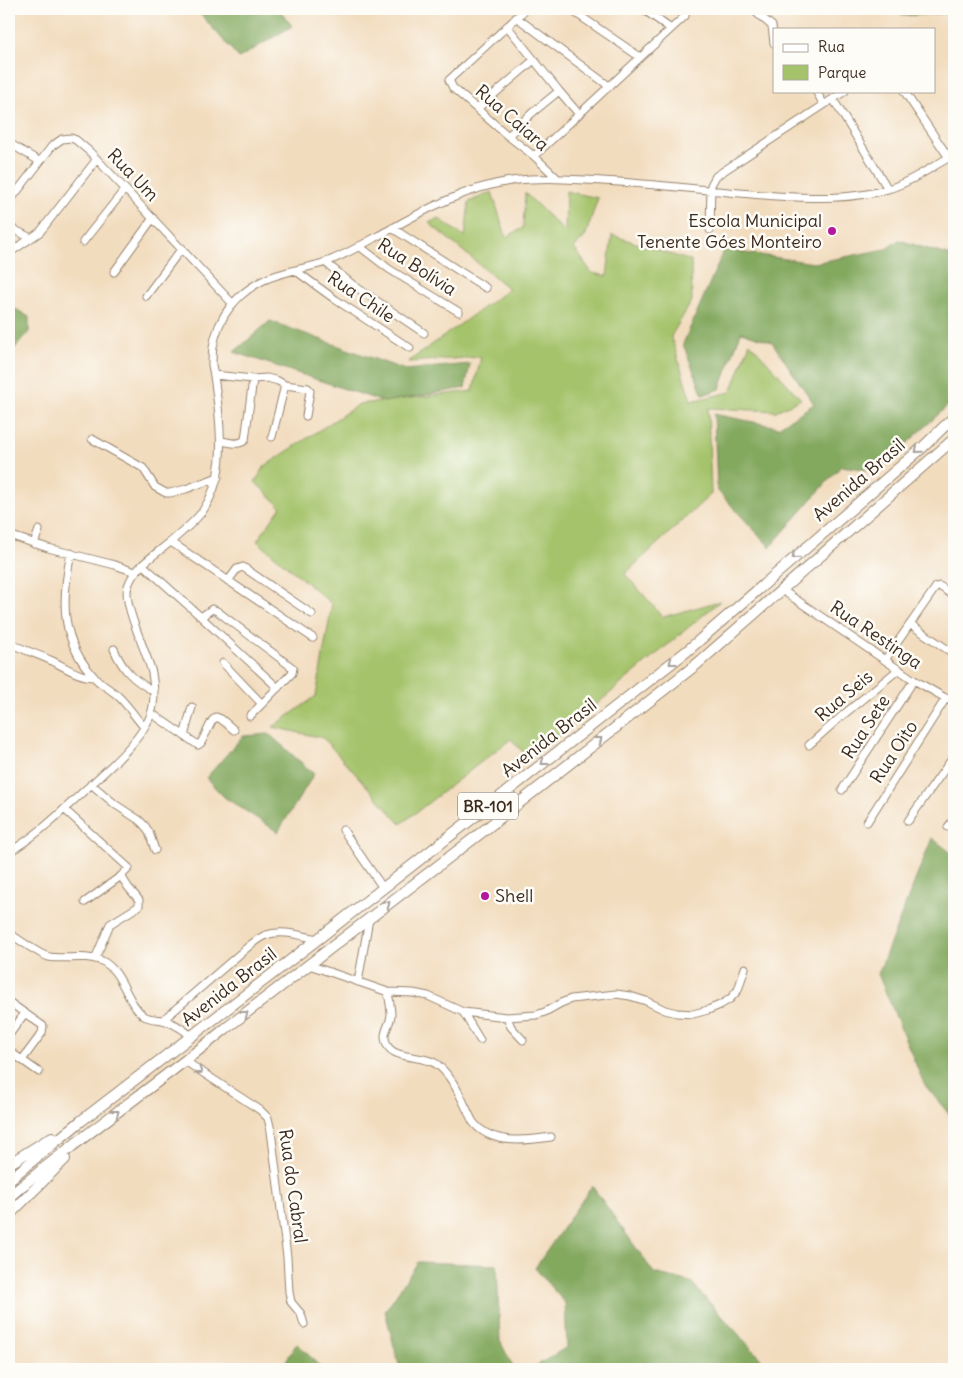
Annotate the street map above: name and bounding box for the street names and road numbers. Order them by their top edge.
street label: Rua Caiara [471,79,554,156]
street label: Rua Um [103,144,164,206]
street label: Rua Bolívia [374,233,461,301]
street label: Rua Chile [323,266,399,327]
street label: Avenida Brasil [808,433,910,526]
street label: Rua Restinga [826,595,927,674]
street label: Rua Seis [810,665,877,726]
street label: Rua Sete [836,690,895,763]
street label: Avenida Brasil [496,693,601,782]
street label: Rua Oito [865,716,922,788]
road number: BR-101 [458,792,518,819]
street label: Avenida Brasil [176,942,281,1031]
street label: Rua do Cabral [274,1128,313,1244]

